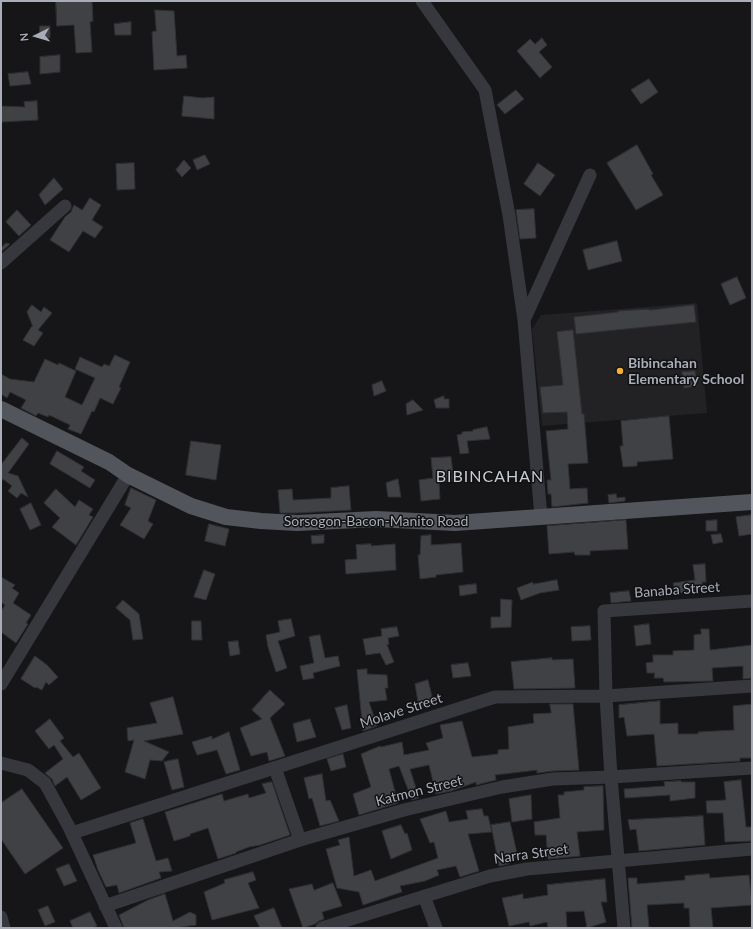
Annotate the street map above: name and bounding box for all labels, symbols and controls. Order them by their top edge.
north arrow [16,16,56,56]
text: N [17,32,30,42]
place label: Bibincahan Elementary School [628,355,744,388]
marker: Bibincahan Elementary School [615,366,625,376]
district label: BIBINCAHAN [436,467,544,487]
street label: Sorsogon-Bacon-Manito Road [284,513,468,529]
street label: Banaba Street [634,579,720,601]
street label: Molave Street [358,690,444,732]
street label: Katmon Street [374,772,464,810]
street label: Narra Street [493,840,569,868]

